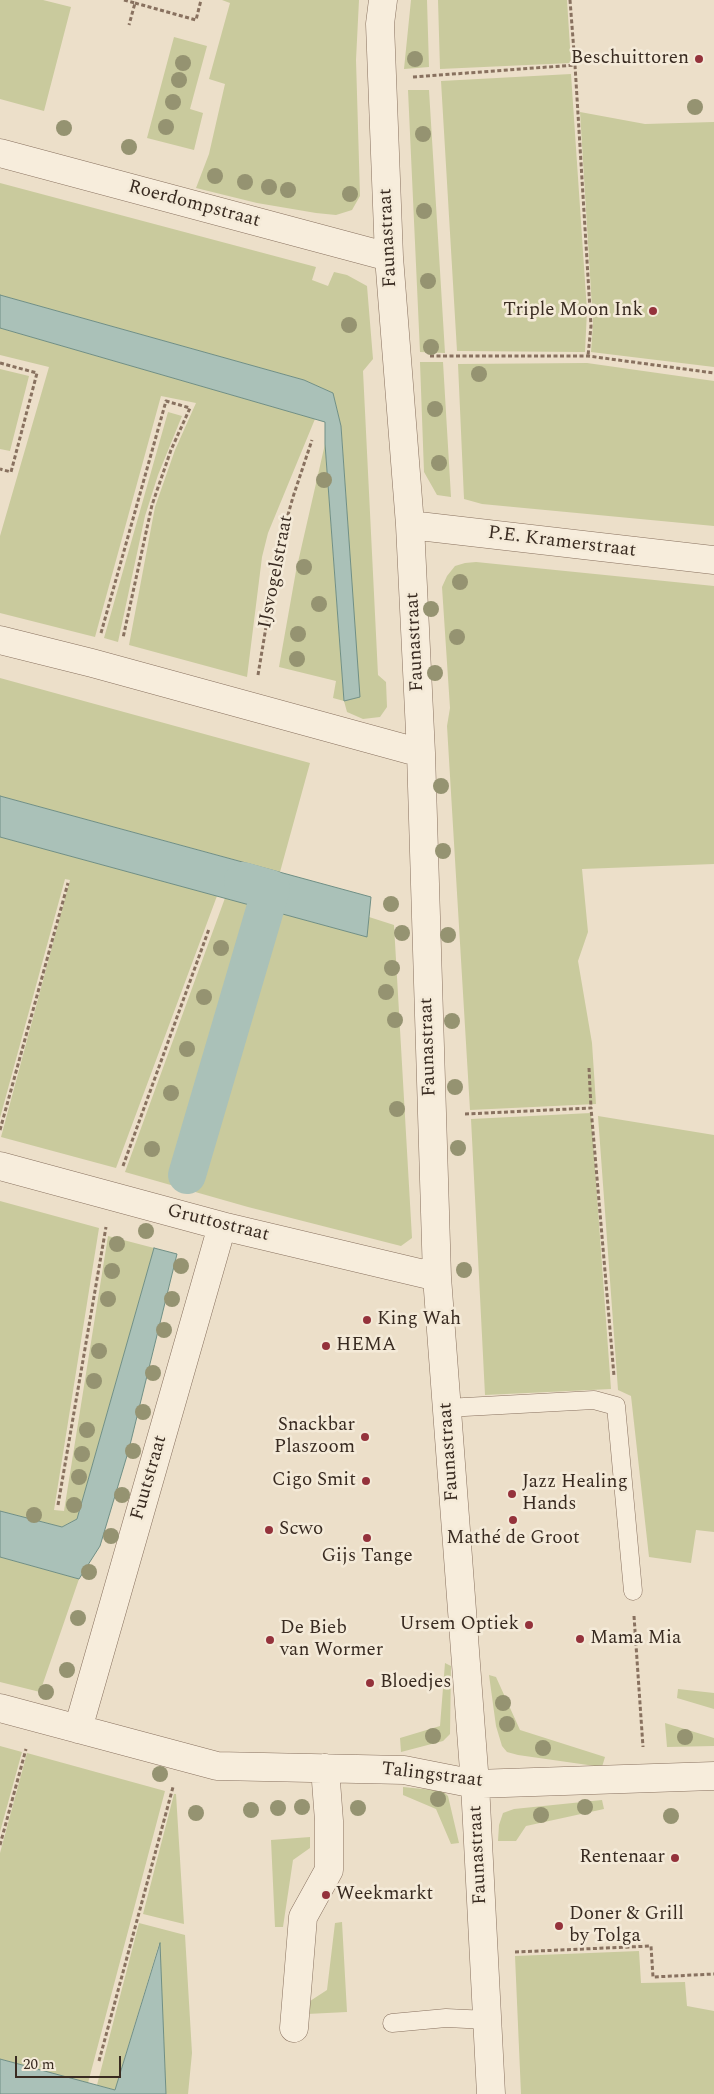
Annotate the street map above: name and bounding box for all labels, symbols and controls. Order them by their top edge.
place label: Beschuittoren [571,48,689,70]
marker: Beschuittoren [693,53,705,65]
street label: Roerdompstraat [126,176,262,234]
street label: Faunastraat [375,188,403,288]
place label: Triple Moon Ink [503,300,643,322]
marker: Triple Moon Ink [647,305,659,317]
street label: IJsvogelstraat [255,513,299,631]
street label: P.E. Kramerstraat [487,523,637,563]
street label: Faunastraat [402,592,430,692]
street label: Faunastraat [416,997,442,1097]
street label: Gruttostraat [165,1200,271,1248]
place label: King Wah [377,1309,461,1331]
marker: King Wah [361,1314,373,1326]
place label: HEMA [336,1335,396,1357]
marker: HEMA [320,1340,332,1352]
street label: Faunastraat [435,1402,465,1502]
place label: Snackbar Plaszoom [274,1415,355,1459]
marker: Snackbar Plaszoom [359,1431,371,1443]
street label: Fuutstraat [127,1433,173,1523]
place label: Cigo Smit [272,1470,356,1492]
place label: Jazz Healing Hands [522,1472,628,1516]
marker: Cigo Smit [360,1475,372,1487]
marker: Jazz Healing Hands [506,1488,518,1500]
marker: Mathé de Groot [507,1514,519,1526]
place label: Scwo [279,1519,323,1541]
marker: Scwo [263,1524,275,1536]
place label: Mathé de Groot [446,1528,580,1550]
marker: Gijs Tange [361,1532,373,1544]
place label: Gijs Tange [321,1546,413,1568]
place label: Ursem Optiek [399,1614,519,1636]
place label: De Bieb van Wormer [280,1618,383,1662]
marker: Ursem Optiek [523,1619,535,1631]
place label: Mama Mia [590,1628,681,1650]
marker: Mama Mia [574,1633,586,1645]
marker: De Bieb van Wormer [264,1634,276,1646]
place label: Bloedjes [380,1672,451,1694]
marker: Bloedjes [364,1677,376,1689]
street label: Talingstraat [380,1758,484,1794]
street label: Faunastraat [465,1805,493,1905]
place label: Rentenaar [579,1847,665,1869]
marker: Rentenaar [669,1852,681,1864]
place label: Weekmarkt [336,1884,433,1906]
marker: Weekmarkt [320,1889,332,1901]
place label: Doner & Grill by Tolga [569,1904,684,1948]
marker: Doner & Grill by Tolga [553,1920,565,1932]
scale bar [18,2046,124,2078]
text: 20 m [23,2053,55,2076]

